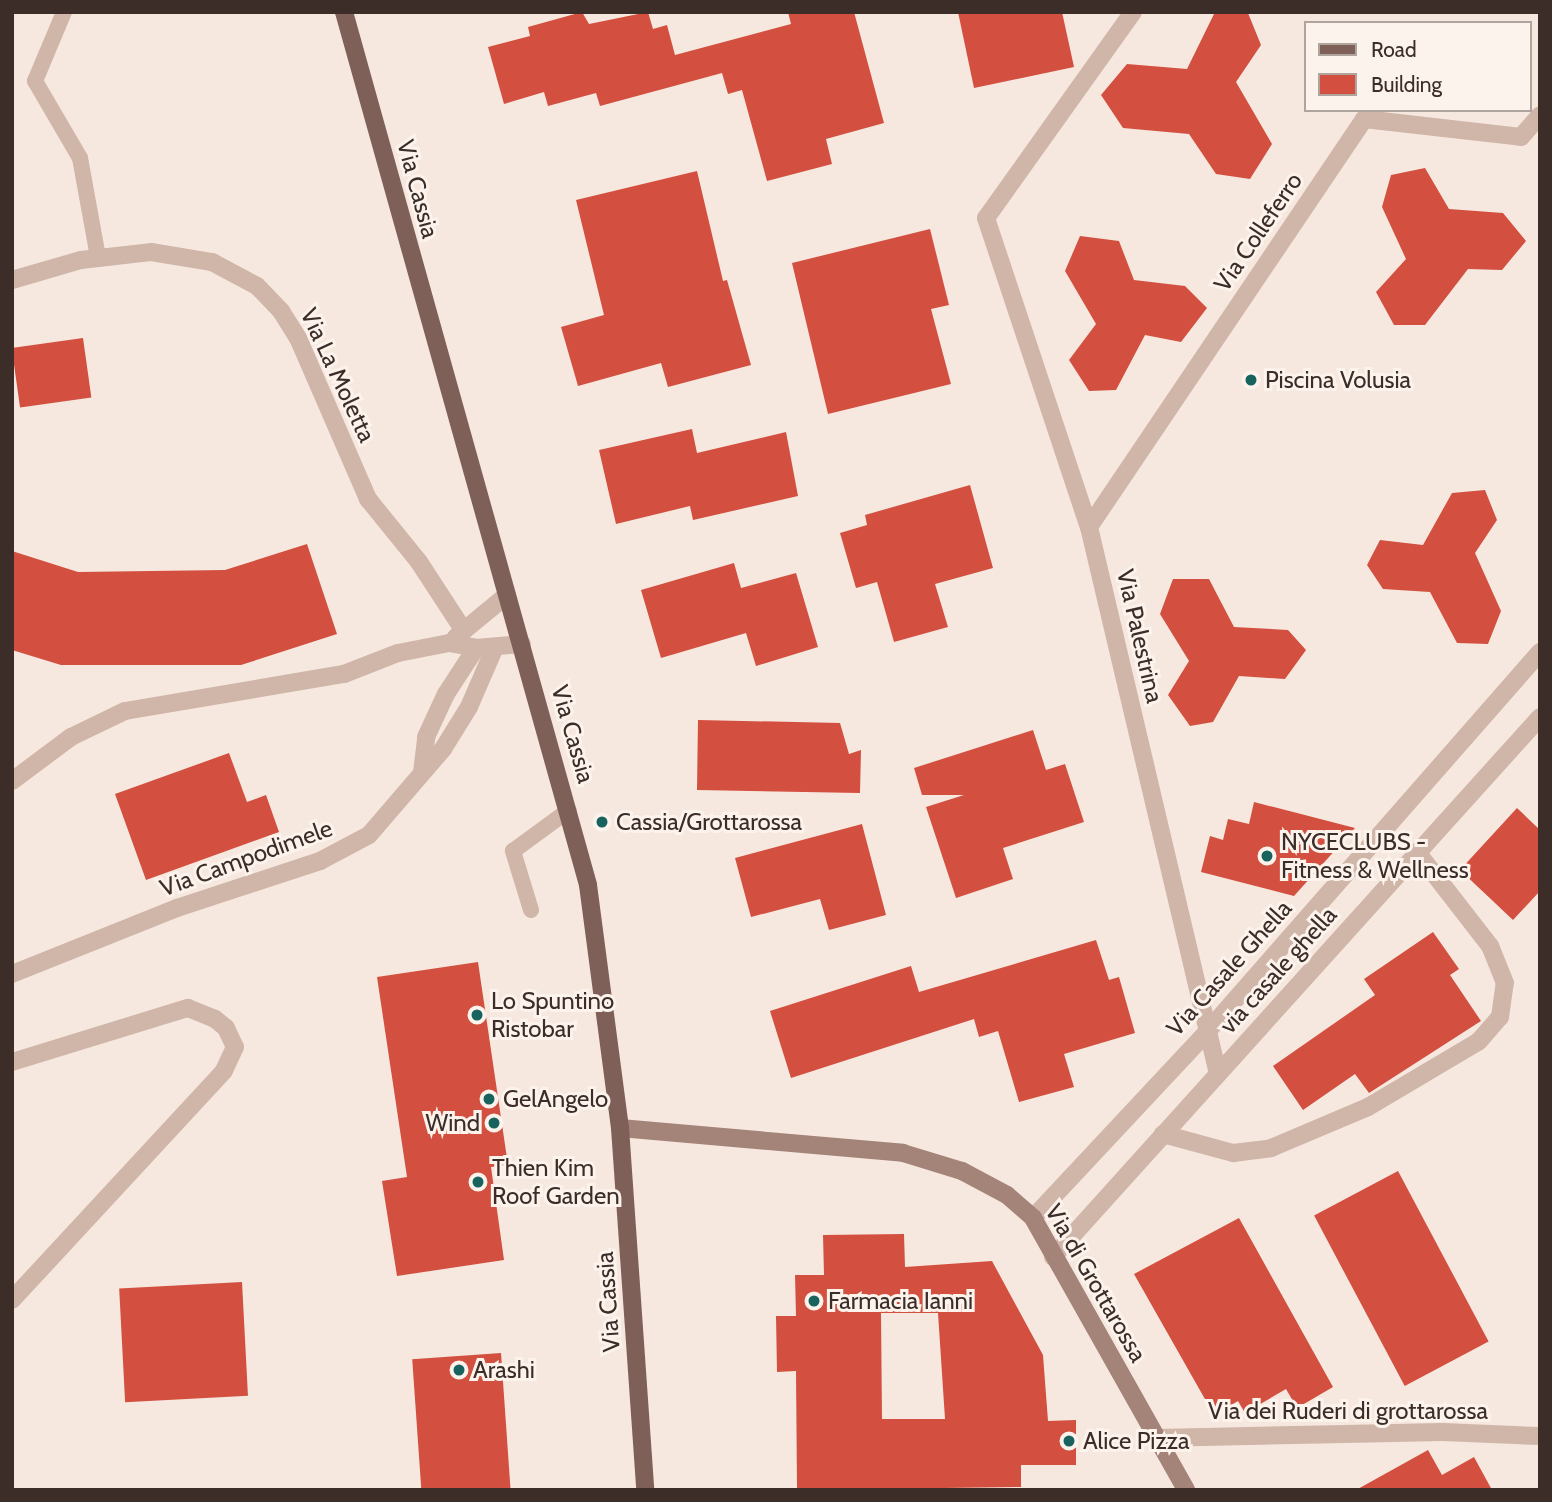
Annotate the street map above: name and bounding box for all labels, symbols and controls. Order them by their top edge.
legend [1304,21,1531,112]
text: Road [1371,37,1417,62]
text: Building [1371,72,1442,97]
street label: Via Cassia [391,137,445,241]
street label: Via Colleferro [1208,167,1308,297]
street label: Via La Moletta [294,303,382,447]
place label: Piscina Volusia [1265,366,1411,394]
marker: Piscina Volusia [1243,372,1259,388]
street label: Via Palestrina [1111,566,1169,706]
street label: Via Cassia [545,682,601,786]
place label: Cassia/Grottarossa [616,808,802,836]
street label: Via Campodimele [156,813,336,903]
marker: Cassia/Grottarossa [594,814,610,830]
place label: NYCECLUBS - Fitness & Wellness [1281,828,1469,884]
marker: NYCECLUBS - Fitness & Wellness [1259,848,1275,864]
street label: Via Casale Ghella [1160,894,1298,1042]
street label: via casale ghella [1213,901,1343,1039]
place label: Lo Spuntino Ristobar [491,987,614,1043]
marker: Lo Spuntino Ristobar [469,1007,485,1023]
place label: GelAngelo [503,1085,608,1113]
marker: GelAngelo [481,1091,497,1107]
place label: Wind [426,1109,480,1137]
marker: Wind [486,1115,502,1131]
place label: Thien Kim Roof Garden [492,1154,620,1210]
marker: Thien Kim Roof Garden [470,1174,486,1190]
street label: Via di Grottarossa [1039,1199,1153,1367]
street label: Via Cassia [590,1251,626,1353]
place label: Farmacia Ianni [828,1287,973,1315]
marker: Farmacia Ianni [806,1293,822,1309]
place label: Arashi [473,1356,535,1384]
marker: Arashi [451,1362,467,1378]
street label: Via dei Ruderi di grottarossa [1208,1397,1488,1425]
place label: Alice Pizza [1083,1427,1190,1455]
marker: Alice Pizza [1061,1433,1077,1449]

